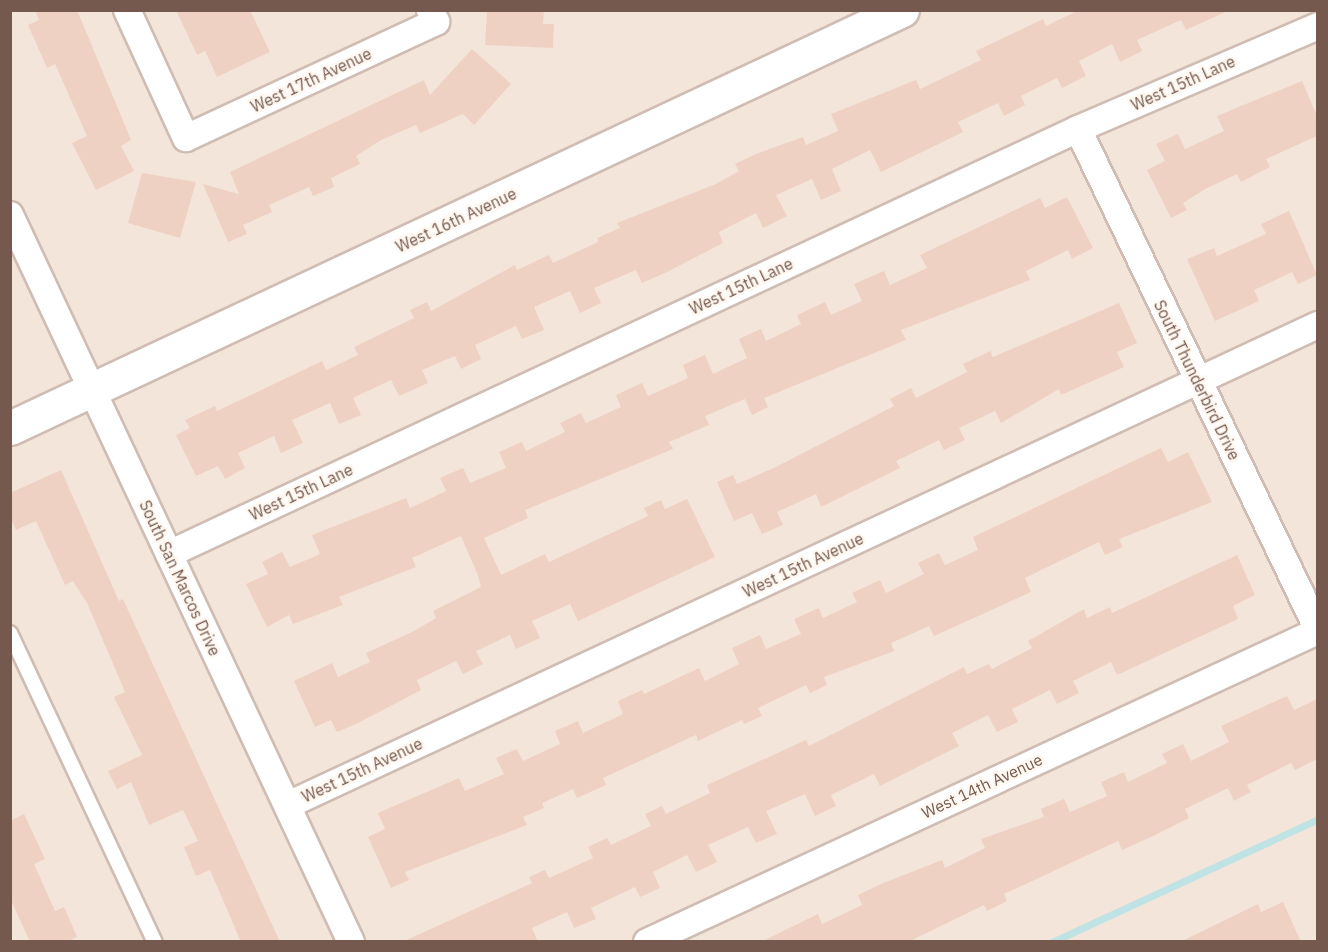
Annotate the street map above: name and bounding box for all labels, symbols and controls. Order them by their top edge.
street label: West 17th Avenue [248,44,374,116]
street label: West 15th Lane [1128,51,1238,115]
street label: West 16th Avenue [393,184,519,256]
street label: West 15th Lane [686,254,796,318]
street label: South Thunderbird Drive [1150,297,1244,463]
street label: West 15th Lane [246,460,356,524]
street label: South San Marcos Drive [135,497,225,659]
street label: West 15th Avenue [740,529,866,601]
street label: West 15th Avenue [299,734,425,806]
street label: West 14th Avenue [919,750,1045,822]

